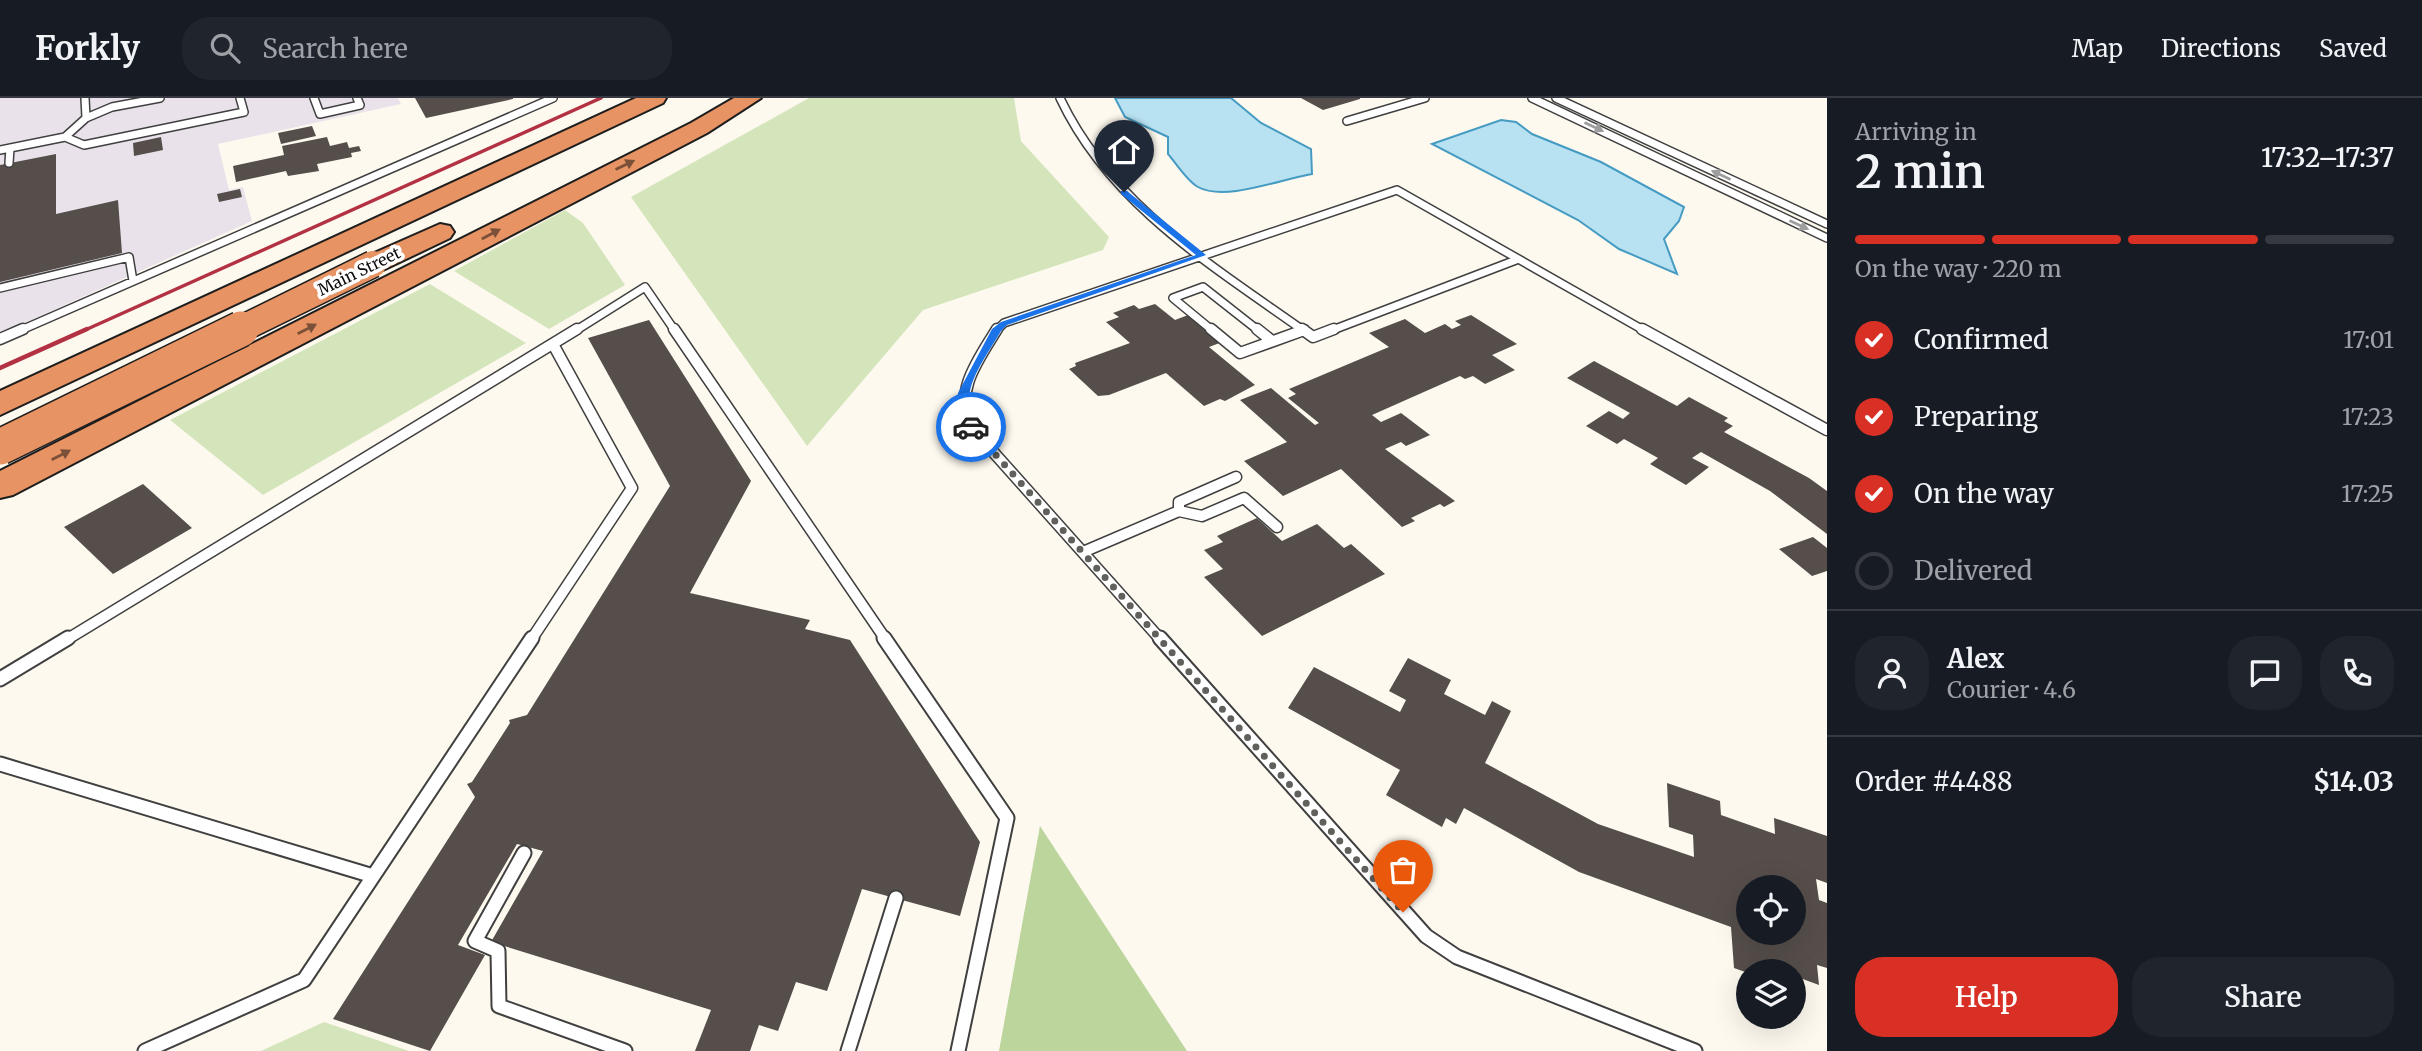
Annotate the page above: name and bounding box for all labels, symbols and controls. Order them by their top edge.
search box [182,17,672,80]
text: Forkly [35,28,140,69]
icon: search [206,29,244,67]
text: Search here [262,32,408,65]
text: Map [2072,33,2123,64]
text: Directions [2161,33,2281,64]
text: Saved [2319,33,2387,64]
text: Arriving in [1855,117,1977,146]
pin [1094,120,1154,192]
one-way arrow [1584,122,1604,133]
icon: home [1105,131,1143,169]
text: 17:32–17:37 [2261,141,2394,174]
text: 2 min [1855,143,1985,201]
one-way arrow [615,159,635,170]
one-way arrow [1711,169,1731,180]
one-way arrow [1789,219,1809,231]
one-way arrow [481,228,501,239]
street label: Main Street [314,242,404,300]
text: On the way · 220 m [1855,254,2062,283]
icon: check [1855,321,1893,359]
one-way arrow [297,323,317,335]
text: Confirmed [1914,323,2049,356]
text: 17:01 [2343,325,2394,354]
courier [936,392,1006,462]
icon: check [1855,398,1893,436]
text: Preparing [1914,400,2038,433]
text: 17:23 [2342,402,2394,431]
icon: car [952,408,990,446]
one-way arrow [51,449,71,461]
icon: check [1855,475,1893,513]
text: On the way [1914,477,2054,510]
text: 17:25 [2341,479,2394,508]
text: Delivered [1914,554,2033,587]
button: person [1855,636,1929,710]
button: chat [2228,636,2302,710]
button: phone [2320,636,2394,710]
text: Alex [1947,642,2004,675]
text: Courier · 4.6 [1947,675,2076,704]
text: Order #4488 [1855,765,2012,798]
text: $14.03 [2313,765,2394,798]
pin [1373,840,1433,912]
icon: bag [1384,851,1422,889]
map controls [1736,875,1806,1029]
button: locate [1736,875,1806,945]
button: Help [1855,957,2118,1037]
button: Share [2132,957,2394,1037]
button: layers [1736,959,1806,1029]

